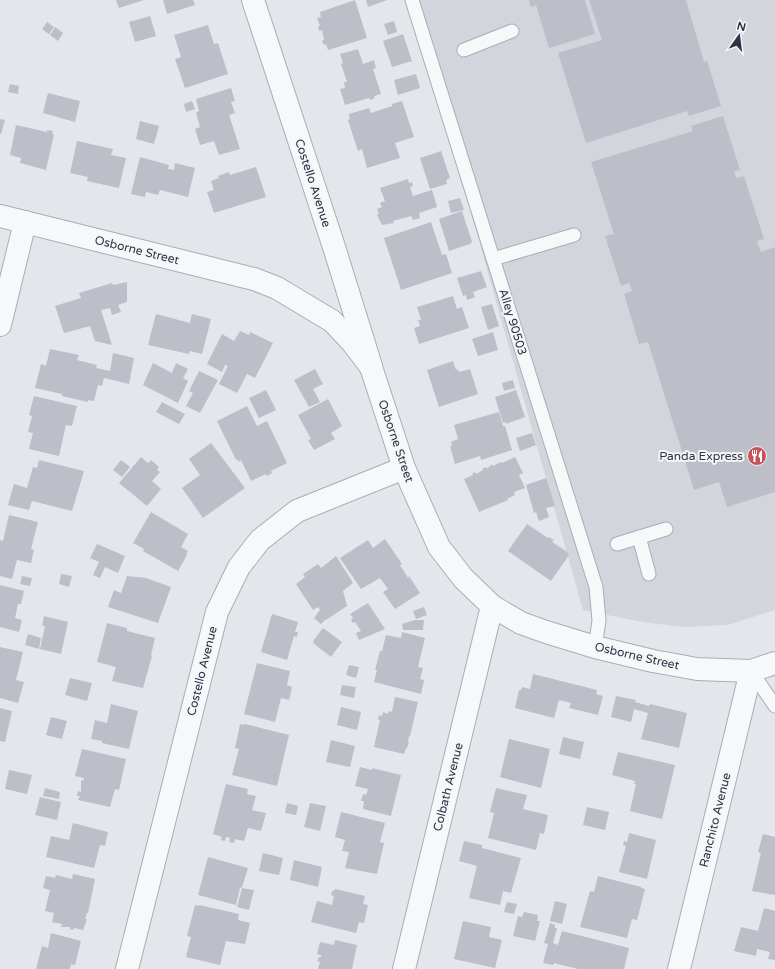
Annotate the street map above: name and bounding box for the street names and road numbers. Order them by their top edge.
street label: Costello Avenue [292,137,334,229]
street label: Osborne Street [93,233,181,267]
street label: Alley 90503 [496,287,530,357]
street label: Osborne Street [375,398,417,485]
street label: Costello Avenue [184,625,220,717]
street label: Osborne Street [593,639,681,673]
street label: Colbath Avenue [430,741,466,833]
street label: Ranchito Avenue [696,771,734,869]

